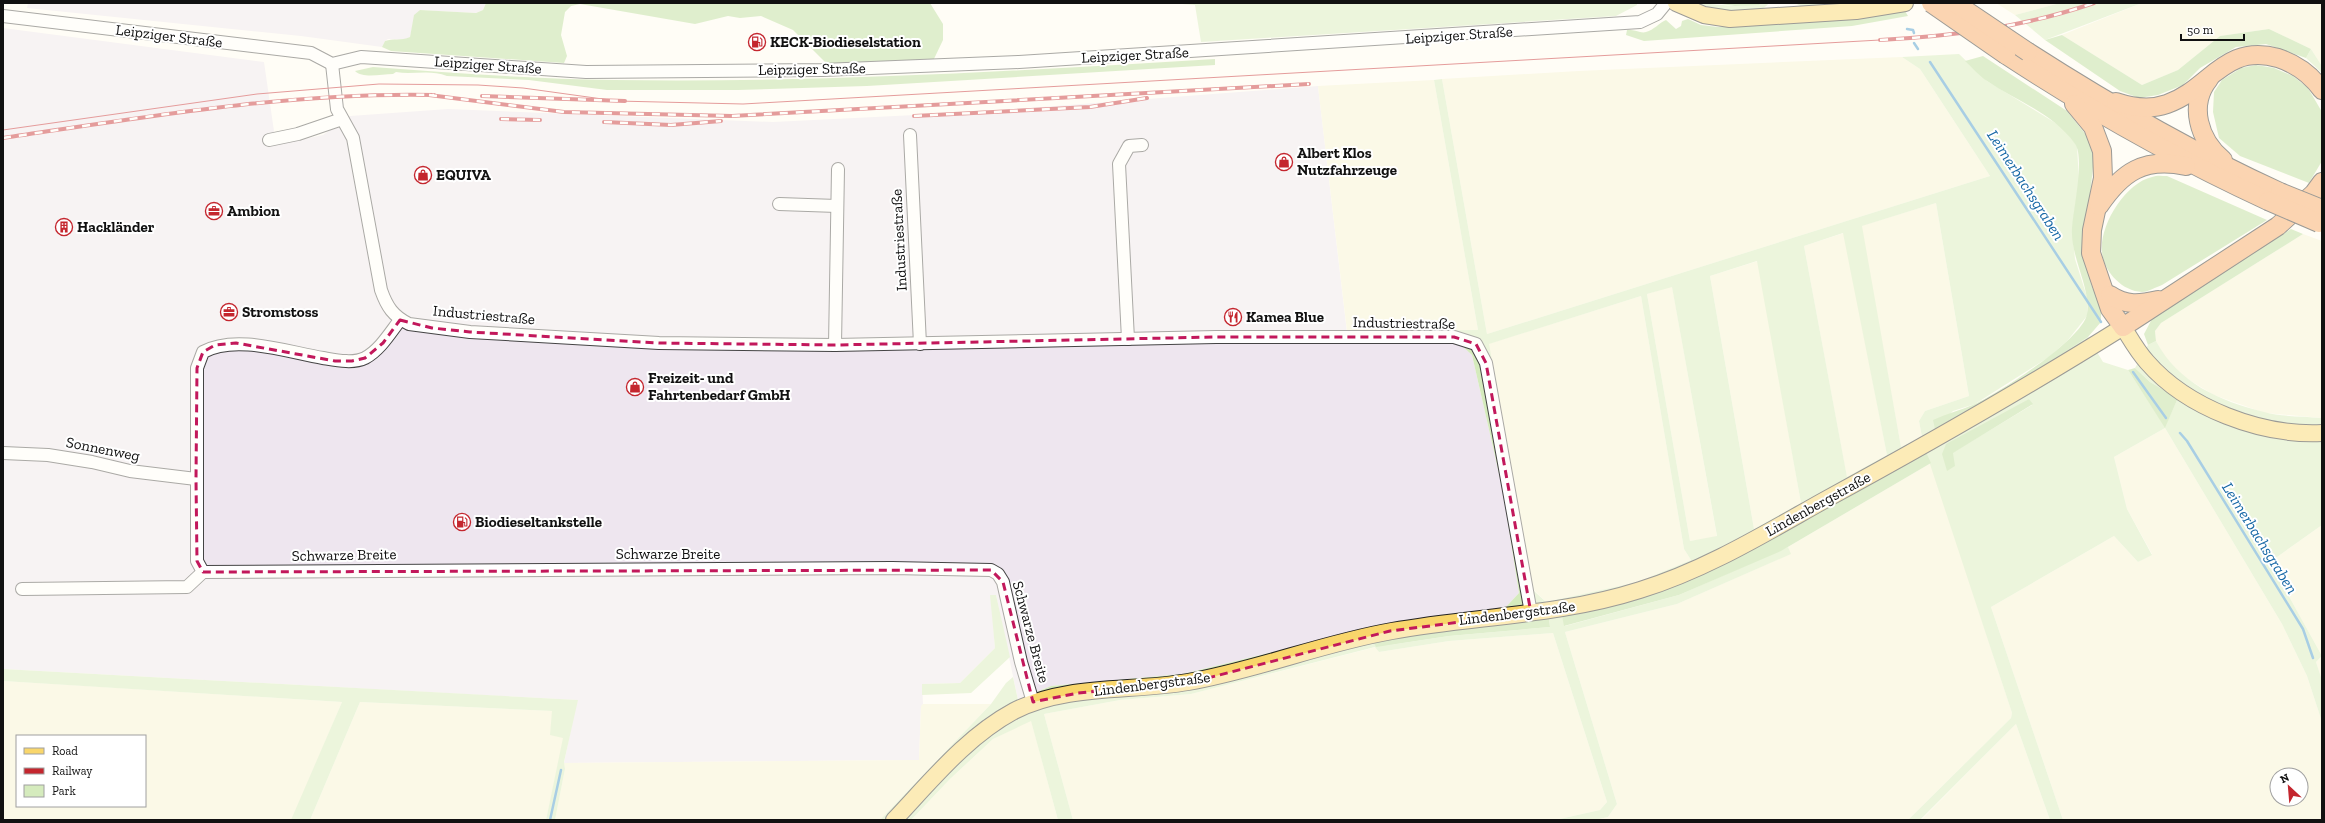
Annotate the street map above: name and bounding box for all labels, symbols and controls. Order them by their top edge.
scale bar [2181,16,2244,42]
street label: Leipziger Straße [115,21,223,51]
street label: Leipziger Straße [1405,22,1513,48]
text: 50 m [2187,23,2214,37]
fuel station icon: KECK-Biodieselstation [747,32,767,52]
place label: KECK-Biodieselstation [770,33,921,51]
street label: Leipziger Straße [1081,43,1189,67]
street label: Leipziger Straße [434,52,542,78]
street label: Leipziger Straße [758,59,866,79]
water label: Leimerbachsgraben [1983,126,2069,244]
place label: Albert Klos Nutzfahrzeuge [1297,144,1397,179]
shop icon: Albert Klos Nutzfahrzeuge [1274,152,1294,172]
shop icon: EQUIVA [413,165,433,185]
place label: EQUIVA [436,166,492,184]
street label: Industriestraße [887,188,911,292]
office icon: Ambion [204,201,224,221]
place label: Ambion [227,202,280,220]
building icon: Hackländer [54,217,74,237]
place label: Hackländer [77,218,155,236]
office icon: Stromstoss [219,302,239,322]
street label: Industriestraße [432,302,536,328]
place label: Stromstoss [242,303,319,321]
restaurant icon: Kamea Blue [1223,307,1243,327]
place label: Kamea Blue [1246,308,1324,326]
street label: Industriestraße [1353,313,1455,333]
place label: Freizeit- und Fahrtenbedarf GmbH [648,369,791,404]
shop icon: Freizeit- und Fahrtenbedarf GmbH [625,377,645,397]
street label: Sonnenweg [65,433,141,465]
street label: Lindenbergstraße [1762,468,1874,540]
water label: Leimerbachsgraben [2218,479,2302,597]
fuel station icon: Biodieseltankstelle [452,512,472,532]
place label: Biodieseltankstelle [475,513,602,531]
street label: Schwarze Breite [291,545,397,565]
street label: Schwarze Breite [616,545,720,563]
street label: Schwarze Breite [1009,579,1053,685]
street label: Lindenbergstraße [1458,597,1576,629]
street label: Lindenbergstraße [1093,668,1211,700]
legend [16,735,146,807]
text: Road [52,744,78,758]
text: Railway [52,764,93,778]
north arrow [2269,767,2309,807]
text: N [2278,771,2292,786]
text: Park [52,784,77,798]

